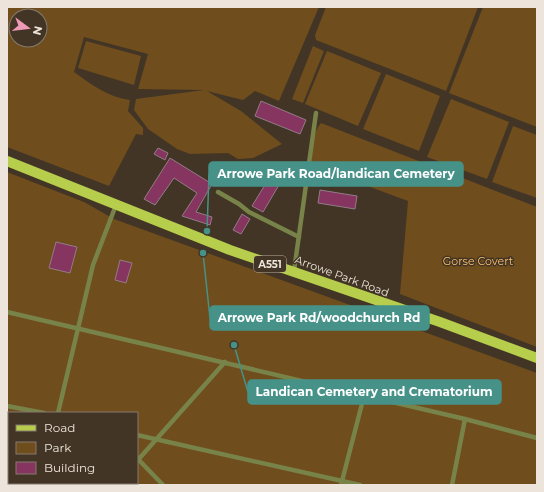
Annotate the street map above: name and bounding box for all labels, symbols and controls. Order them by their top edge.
north arrow [8,8,48,48]
text: N [30,24,46,37]
callout: Arrowe Park Road/landican Cemetery [209,162,463,186]
text: Arrowe Park Road/landican Cemetery [216,166,455,181]
street label: Arrowe Park Road [293,252,391,300]
park label: Gorse Covert [443,254,514,268]
road number: A551 [254,256,286,272]
callout: Arrowe Park Rd/woodchurch Rd [210,306,429,330]
text: Arrowe Park Rd/woodchurch Rd [217,310,420,325]
callout: Landican Cemetery and Crematorium [248,380,501,404]
text: Landican Cemetery and Crematorium [256,384,492,399]
legend [8,412,138,484]
text: Road [44,420,75,435]
text: Park [44,440,72,455]
text: Building [44,460,95,475]

